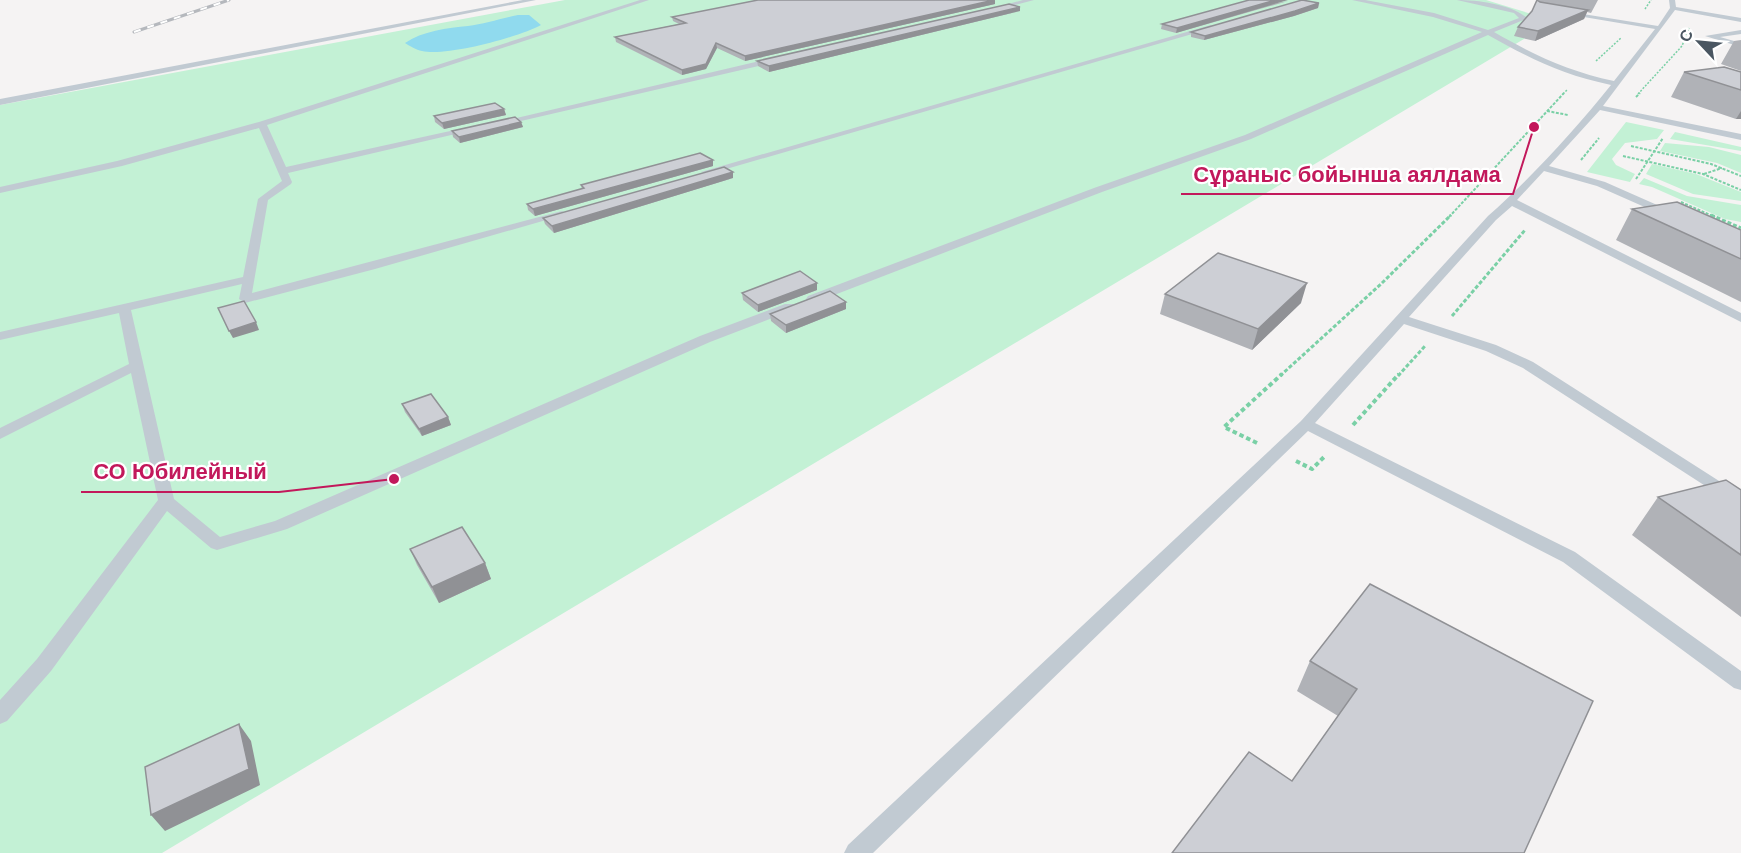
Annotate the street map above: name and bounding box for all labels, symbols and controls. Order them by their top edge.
north arrow [1669,12,1729,72]
text: С [1675,26,1697,45]
callout: Сұраныс бойынша аялдама [1181,154,1513,194]
text: Сұраныс бойынша аялдама [1193,162,1501,187]
callout: СО Юбилейный [81,452,279,492]
text: СО Юбилейный [93,459,267,484]

